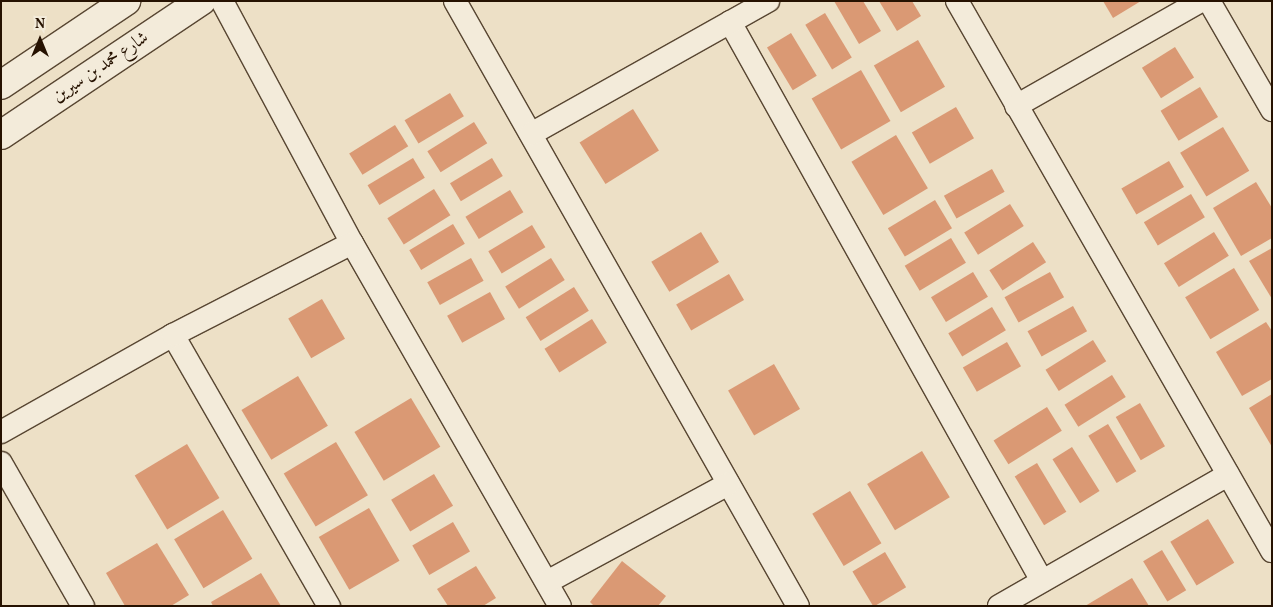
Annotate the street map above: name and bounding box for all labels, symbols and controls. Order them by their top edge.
north arrow [15,15,65,65]
text: N [35,15,45,34]
street label: شارع محمد بن سيرين [49,28,153,108]

